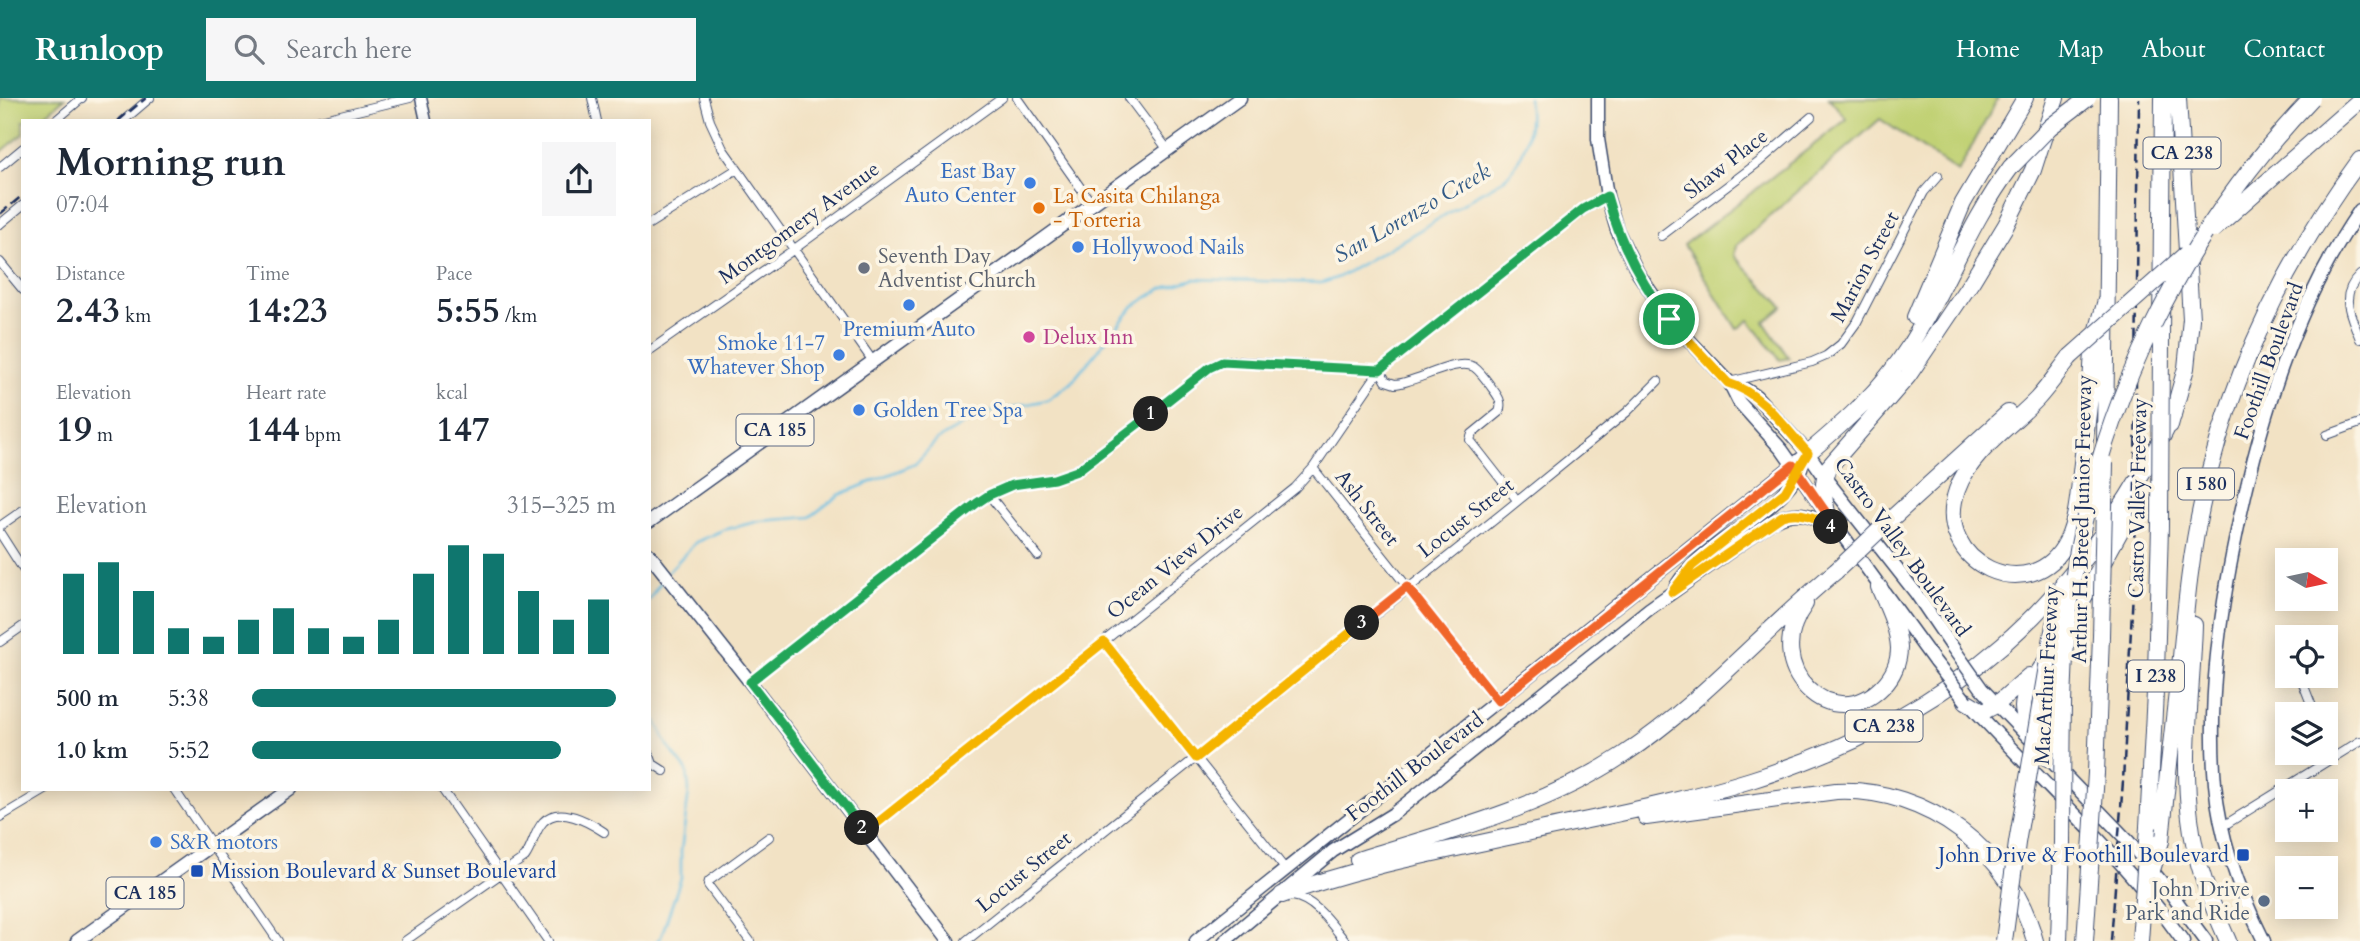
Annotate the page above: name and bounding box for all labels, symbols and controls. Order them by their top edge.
search box [206,18,696,81]
text: Runloop [35,27,164,72]
icon: search [230,30,268,68]
text: Search here [286,32,412,67]
text: Home [1956,33,2020,66]
text: Map [2058,33,2104,66]
text: About [2142,33,2206,66]
text: Contact [2244,33,2325,66]
street label: Shaw Place [1678,122,1774,206]
text: Morning run [56,137,286,189]
road number: CA 238 [2144,138,2220,168]
button: share [542,142,616,216]
street label: Montgomery Avenue [713,155,885,291]
water label: San Lorenzo Creek [1328,155,1497,270]
place label: East Bay Auto Center [905,157,1016,210]
marker: East Bay Auto Center [1022,175,1038,191]
place label: La Casita Chilanga - Torteria [1053,182,1221,235]
text: 07:04 [56,189,109,220]
marker: La Casita Chilanga - Torteria [1031,200,1047,216]
street label: Marion Street [1824,206,1907,328]
place label: Hollywood Nails [1092,233,1244,262]
marker: Hollywood Nails [1070,239,1086,255]
place label: Seventh Day Adventist Church [878,242,1036,295]
marker: Seventh Day Adventist Church [856,260,872,276]
text: Distance [56,261,125,287]
text: Time [246,261,290,287]
text: Pace [436,261,473,287]
street label: Foothill Boulevard [2227,278,2311,444]
text: 2.43 [56,287,120,335]
text: 14:23 [246,287,328,335]
text: 5:55 [436,287,500,335]
pin [1639,289,1699,349]
marker: Premium Auto [901,297,917,313]
icon: arrive [1650,300,1688,338]
text: km [120,303,151,329]
text: /km [500,303,537,329]
place label: Premium Auto [843,315,975,344]
place label: Delux Inn [1043,323,1134,352]
place label: Smoke 11-7 Whatever Shop [686,329,825,382]
marker: Delux Inn [1021,329,1037,345]
marker: Smoke 11-7 Whatever Shop [831,347,847,363]
street label: Arthur H. Breed Junior Freeway [2065,374,2099,664]
text: Elevation [56,380,131,406]
text: Heart rate [246,380,327,406]
text: kcal [436,380,468,406]
place label: Golden Tree Spa [873,396,1023,425]
pin: 1 [1134,396,1168,432]
street label: Castro Valley Freeway [2122,397,2154,599]
text: 1 [1146,400,1155,426]
marker: Golden Tree Spa [851,402,867,418]
text: 19 [56,406,92,454]
text: 144 [246,406,300,454]
text: 147 [436,406,490,454]
road number: CA 185 [736,414,814,446]
text: m [92,422,113,448]
text: bpm [300,422,341,448]
street label: Castro Valley Boulevard [1827,451,1977,643]
street label: Ash Street [1328,464,1406,553]
road number: I 580 [2178,468,2234,500]
street label: Locust Street [1412,471,1521,565]
text: Elevation [56,490,147,521]
text: 315–325 m [507,490,616,521]
street label: Ocean View Drive [1101,498,1249,626]
pin: 4 [1814,510,1848,544]
text: 4 [1826,513,1835,539]
north arrow [2275,548,2338,611]
map controls [2275,548,2338,919]
street label: MacArthur Freeway [2028,584,2066,766]
pin: 3 [1344,606,1380,640]
text: 3 [1357,609,1366,635]
button: locate [2275,625,2338,688]
road number: I 238 [2128,660,2184,692]
text: 500 m [56,683,119,714]
text: 5:38 [168,683,209,714]
button: layers [2275,702,2338,765]
street label: Foothill Boulevard [1340,706,1490,828]
road number: CA 238 [1846,710,1923,741]
text: 1.0 km [56,735,128,766]
text: 5:52 [168,735,209,766]
button: + [2275,779,2338,842]
pin: 2 [844,810,880,846]
text: 2 [857,814,866,840]
street label: Locust Street [970,824,1078,919]
place label: S&R motors [170,828,278,857]
marker: S&R motors [148,834,164,850]
place label: John Drive & Foothill Boulevard [1935,841,2229,870]
marker: John Drive & Foothill Boulevard [2235,847,2251,863]
button: − [2275,856,2338,919]
place label: Mission Boulevard & Sunset Boulevard [211,857,556,886]
marker: Mission Boulevard & Sunset Boulevard [189,863,205,879]
place label: John Drive Park and Ride [2125,875,2250,928]
road number: CA 185 [106,878,184,908]
marker: John Drive Park and Ride [2256,893,2272,909]

